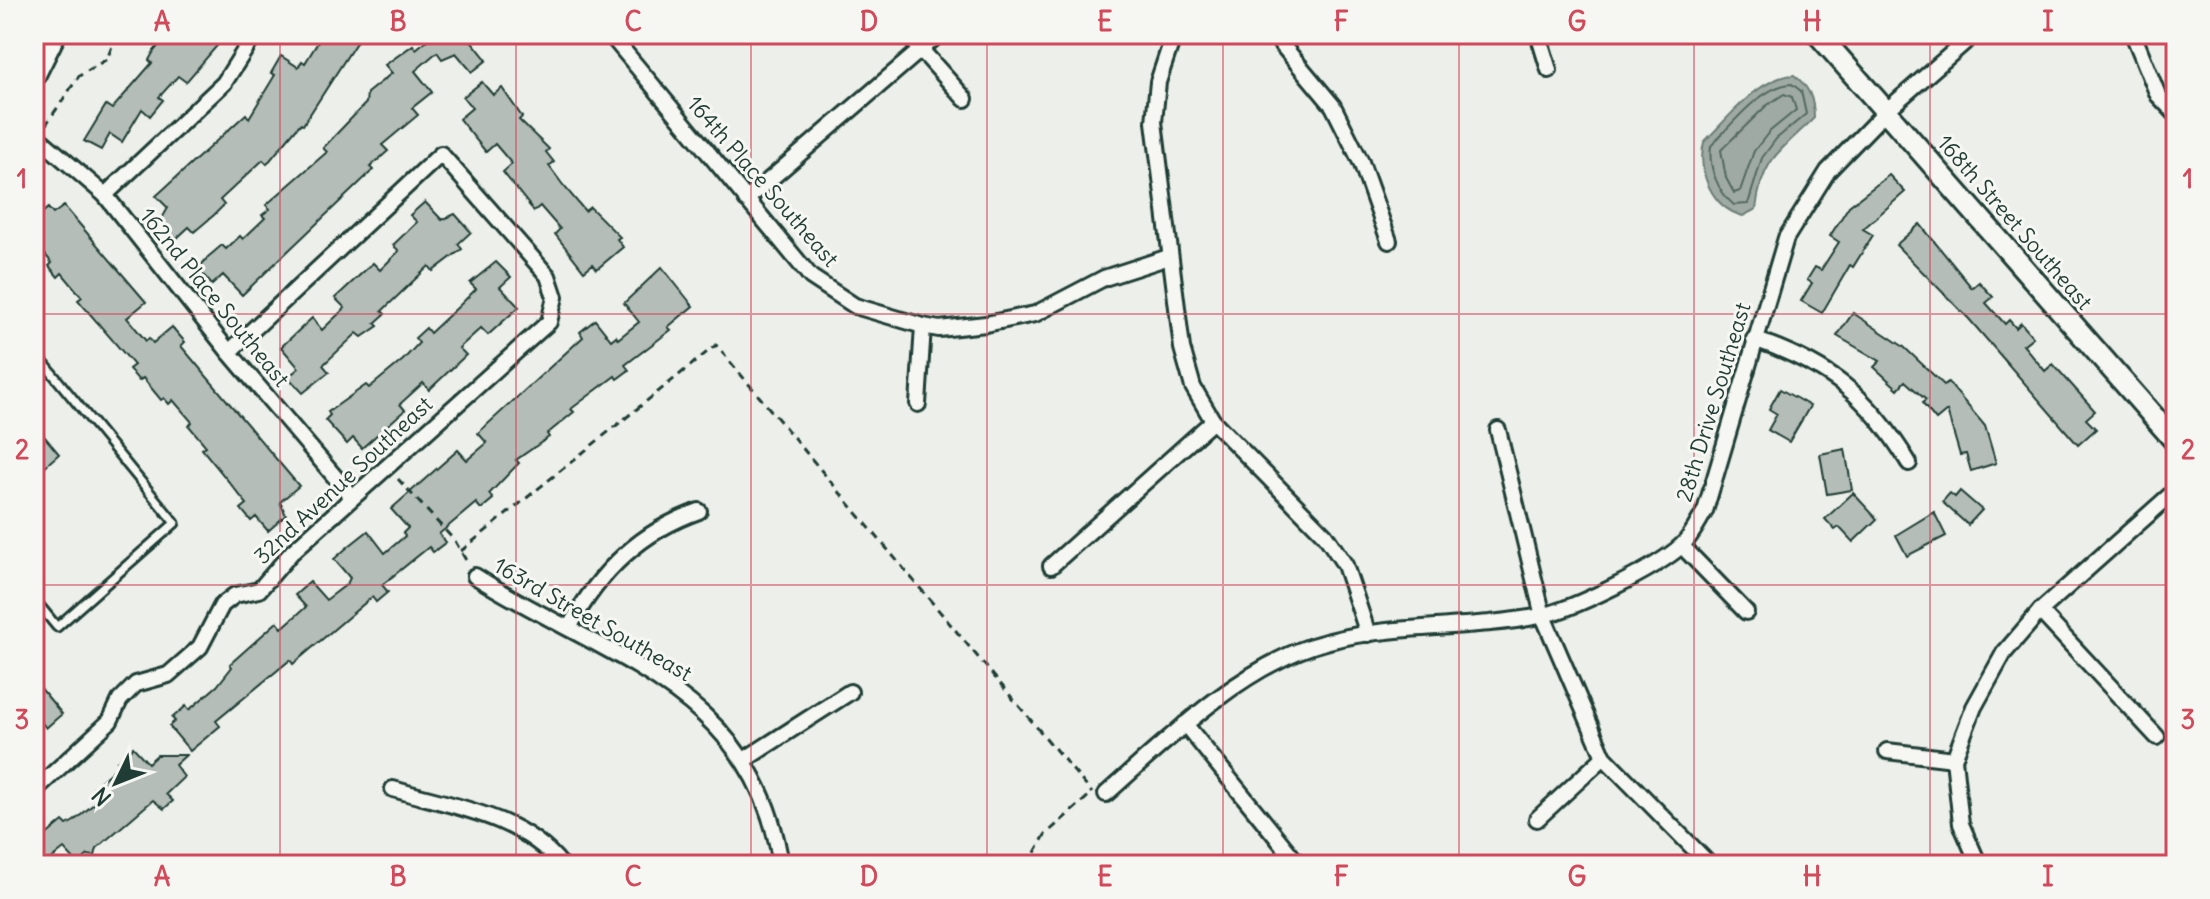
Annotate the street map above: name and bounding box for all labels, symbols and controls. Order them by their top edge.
text: A [154,5,171,38]
text: B [389,5,407,38]
text: C [624,5,642,38]
text: D [860,5,878,38]
text: E [1097,5,1113,38]
text: F [1334,5,1349,38]
text: G [1568,5,1587,38]
text: H [1803,5,1821,38]
text: I [2042,5,2054,38]
street label: 164th Place Southeast [681,90,845,272]
street label: 168th Street Southeast [1931,129,2099,315]
text: 1 [17,162,27,195]
text: 1 [2183,162,2193,195]
street label: 162nd Place Southeast [134,202,296,392]
street label: 28th Drive Southeast [1669,299,1757,505]
street label: 32nd Avenue Southeast [248,390,438,570]
text: 2 [15,433,29,466]
text: 2 [2181,433,2195,466]
street label: 163rd Street Southeast [489,551,697,687]
text: 3 [15,703,29,736]
text: 3 [2181,703,2195,736]
north arrow [76,743,156,823]
text: N [86,782,117,812]
text: A [154,860,171,893]
text: B [389,860,407,893]
text: C [624,860,642,893]
text: D [860,860,878,893]
text: E [1097,860,1113,893]
text: F [1334,860,1349,893]
text: G [1568,860,1587,893]
text: H [1803,860,1821,893]
text: I [2042,860,2054,893]

